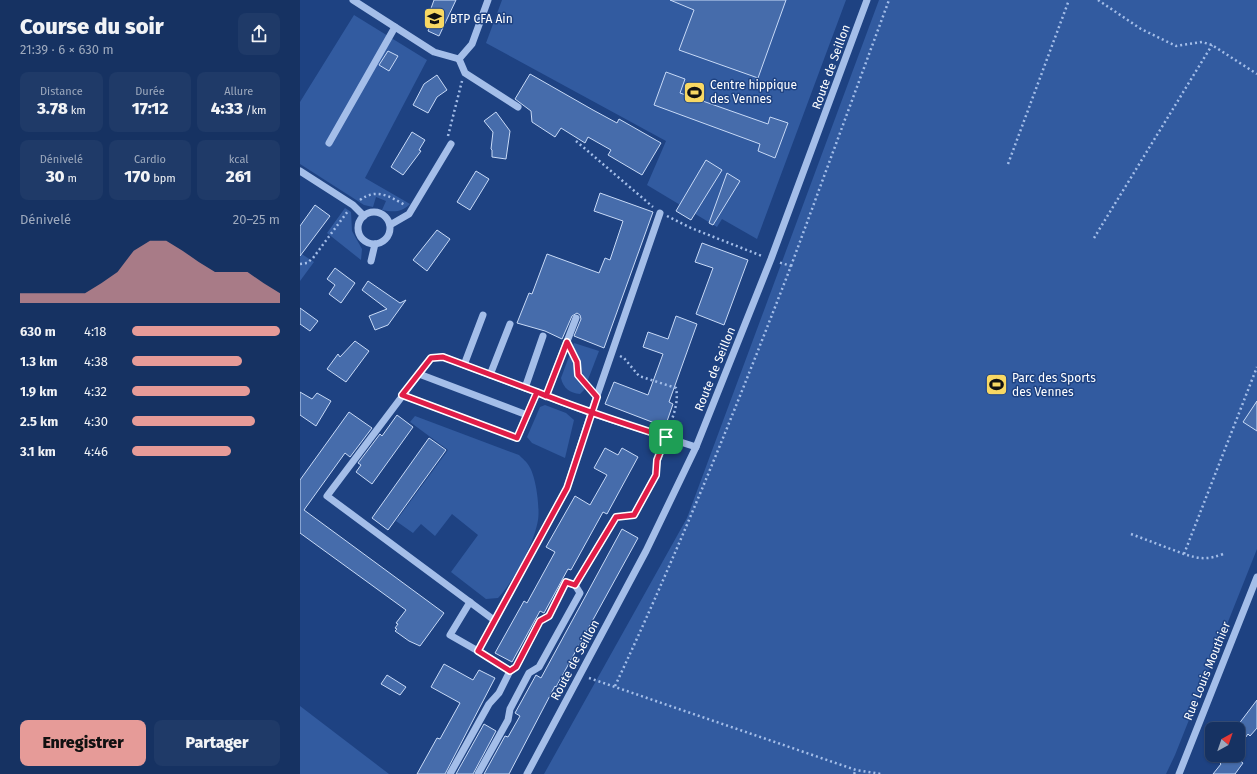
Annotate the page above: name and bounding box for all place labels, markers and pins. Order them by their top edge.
school or university icon: BTP CFA Ain [422,6,448,32]
place label: BTP CFA Ain [450,12,513,26]
place label: Centre hippique des Vennes [710,78,797,106]
sports icon: Centre hippique des Vennes [681,79,707,105]
place label: Parc des Sports des Vennes [1012,371,1096,399]
sports icon: Parc des Sports des Vennes [984,372,1010,398]
pin [649,420,683,454]

